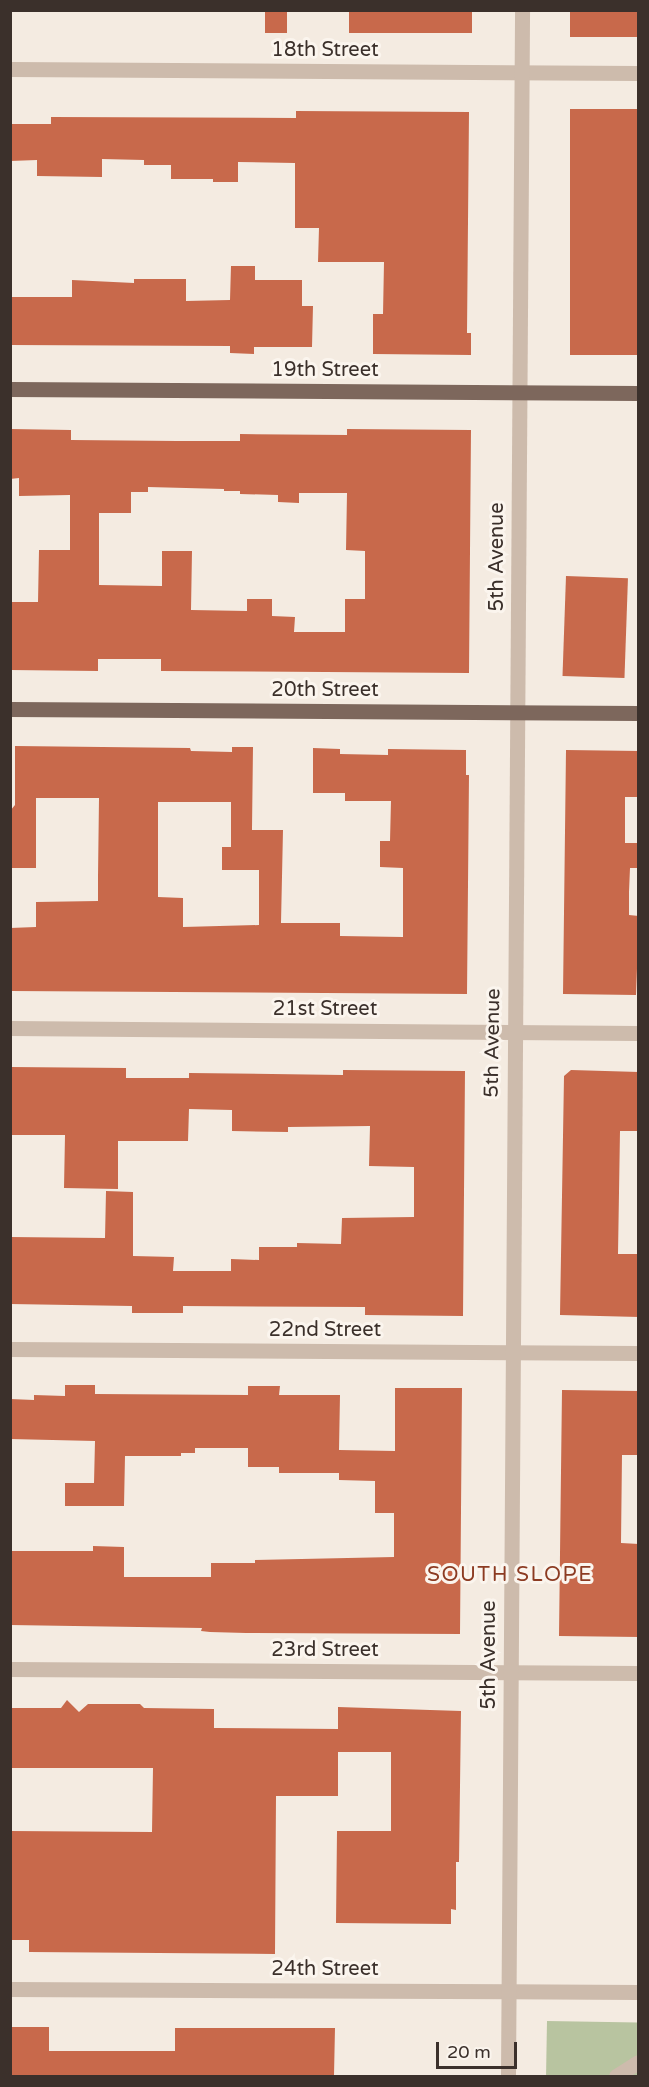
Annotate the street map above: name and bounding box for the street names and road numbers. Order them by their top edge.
street label: 18th Street [271,38,379,62]
street label: 19th Street [271,358,379,382]
street label: 5th Avenue [485,502,509,612]
street label: 20th Street [271,678,379,702]
street label: 5th Avenue [480,988,506,1098]
street label: 21st Street [273,997,377,1021]
street label: 22nd Street [269,1318,381,1342]
street label: 5th Avenue [477,1600,501,1710]
street label: 23rd Street [271,1638,379,1662]
street label: 24th Street [271,1957,379,1981]

